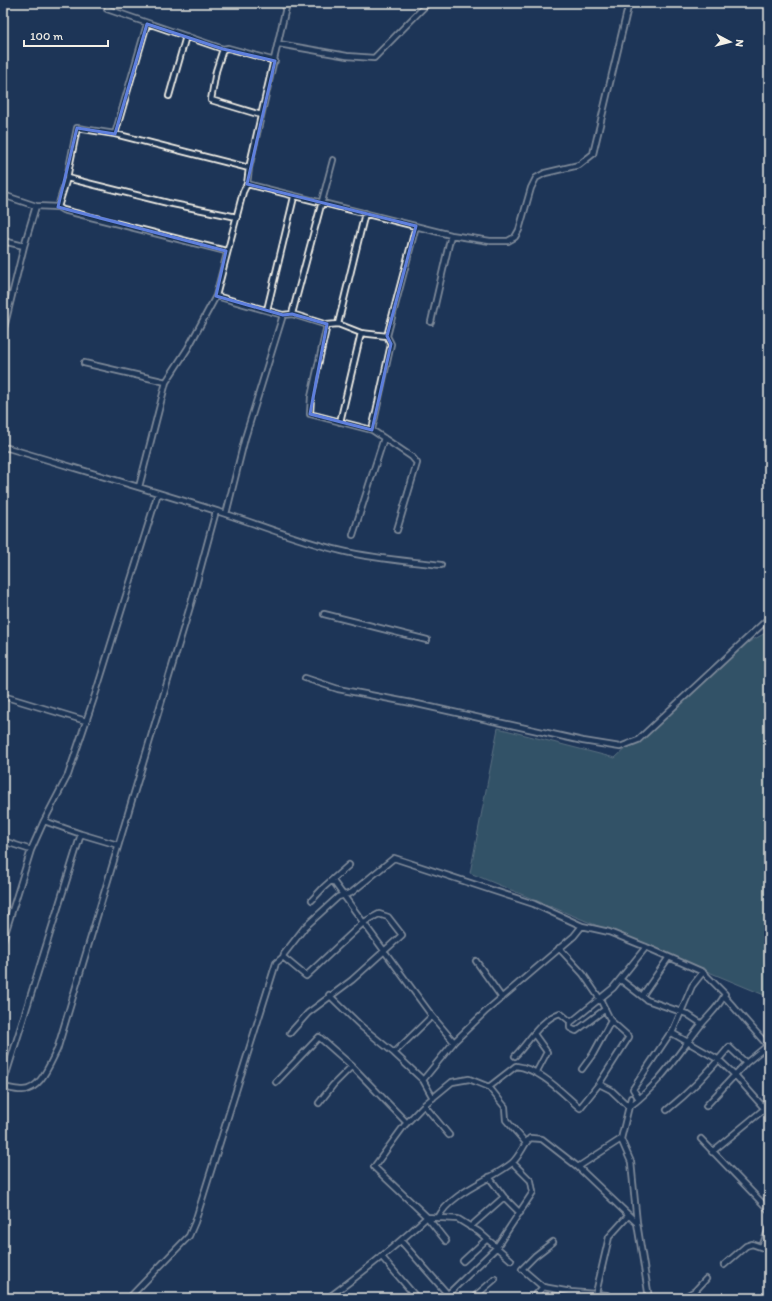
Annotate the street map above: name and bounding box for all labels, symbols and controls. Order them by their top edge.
scale bar [24,22,108,48]
north arrow [710,22,750,62]
text: 100 m [30,29,63,43]
text: N [733,39,746,48]

